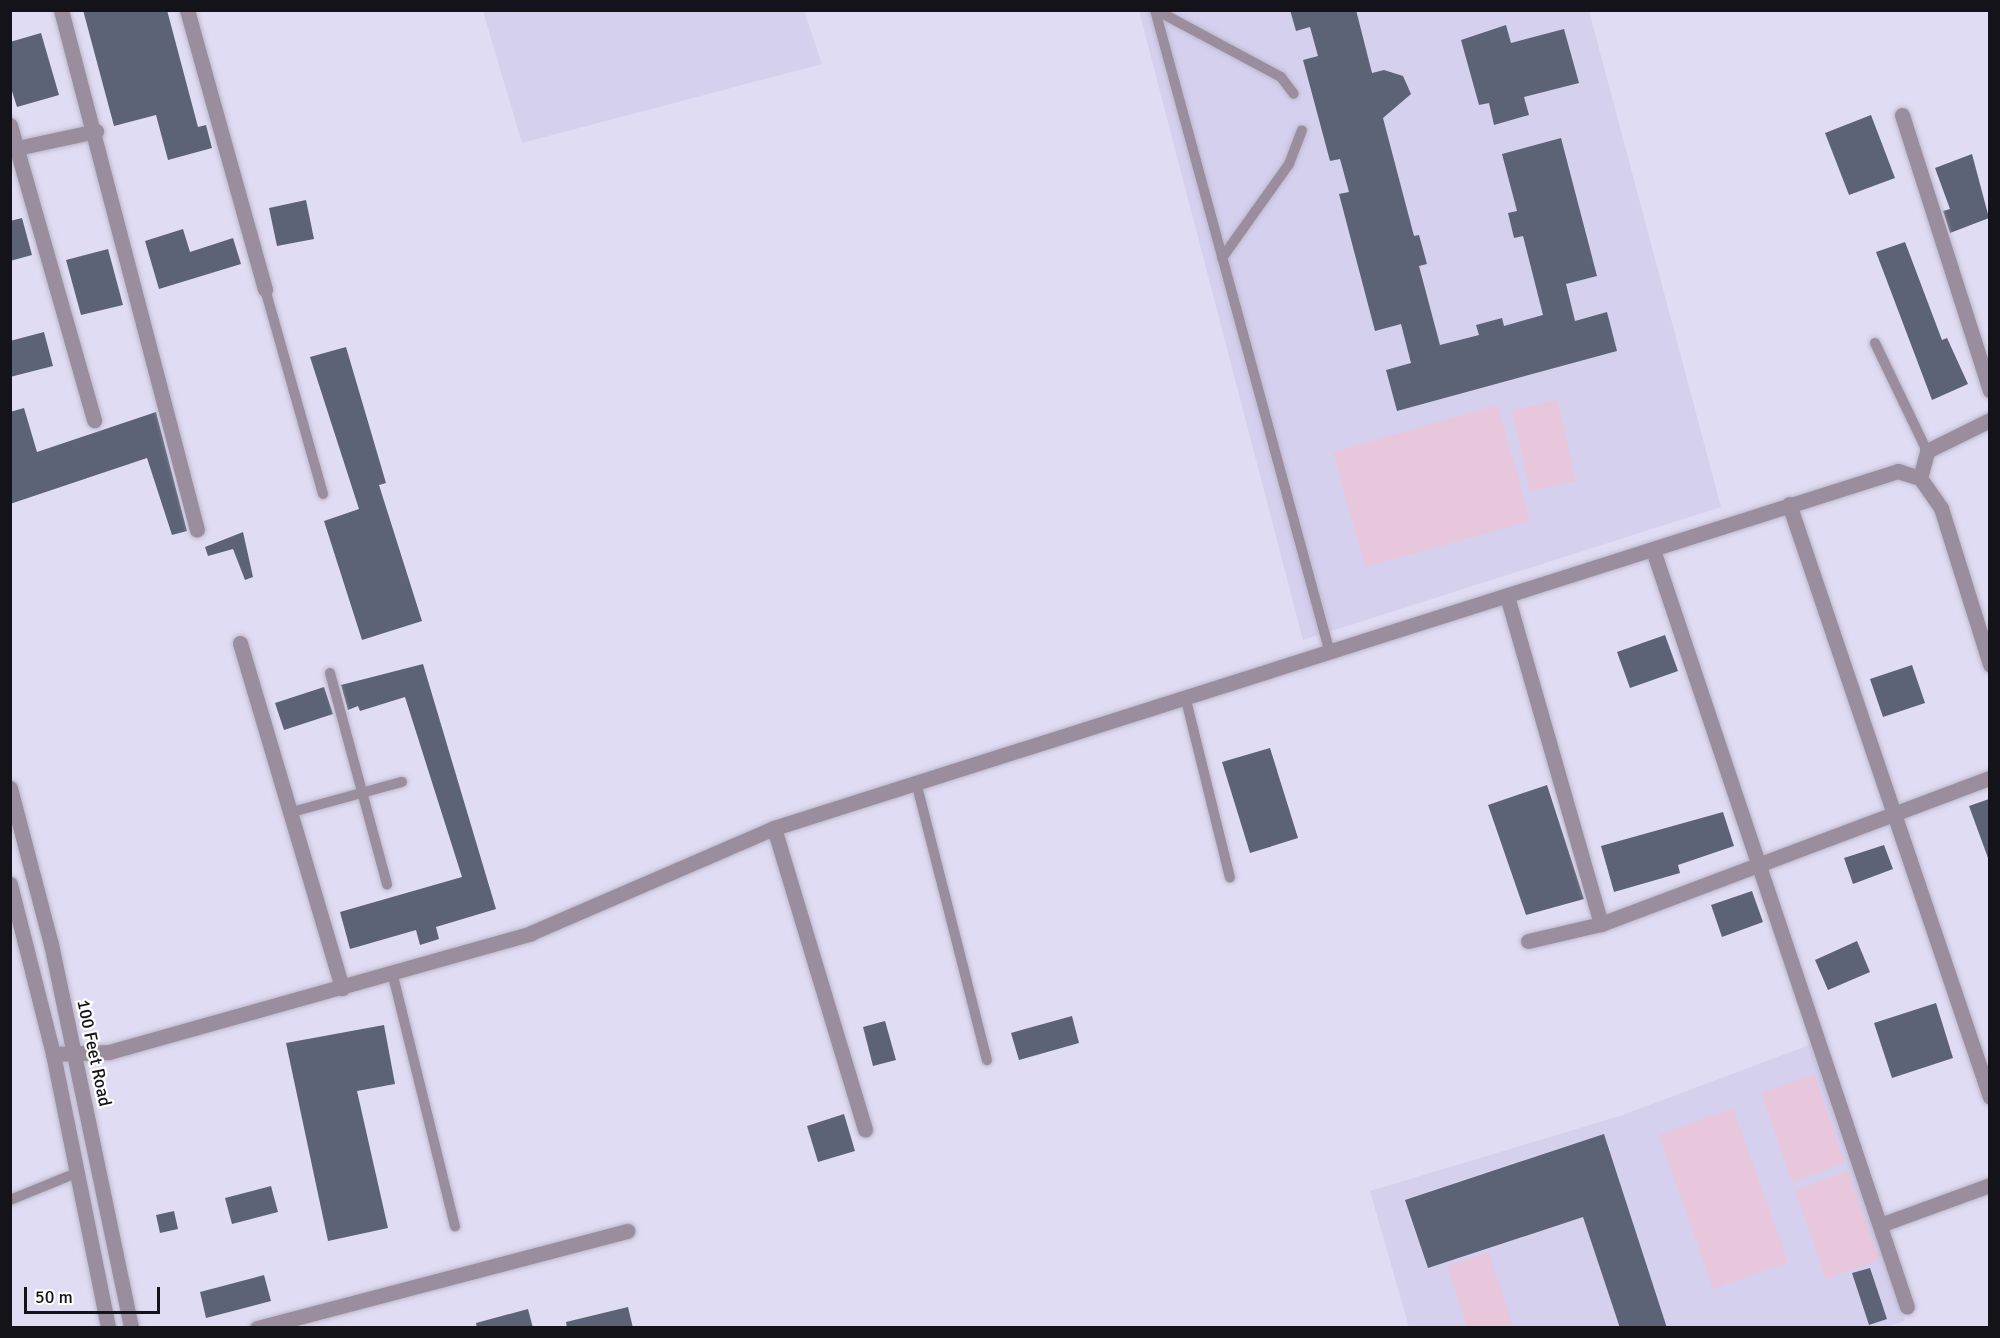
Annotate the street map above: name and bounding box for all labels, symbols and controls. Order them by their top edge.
street label: 100 Feet Road [72,998,116,1108]
scale bar [27,1275,164,1313]
text: 50 m [35,1286,73,1308]

